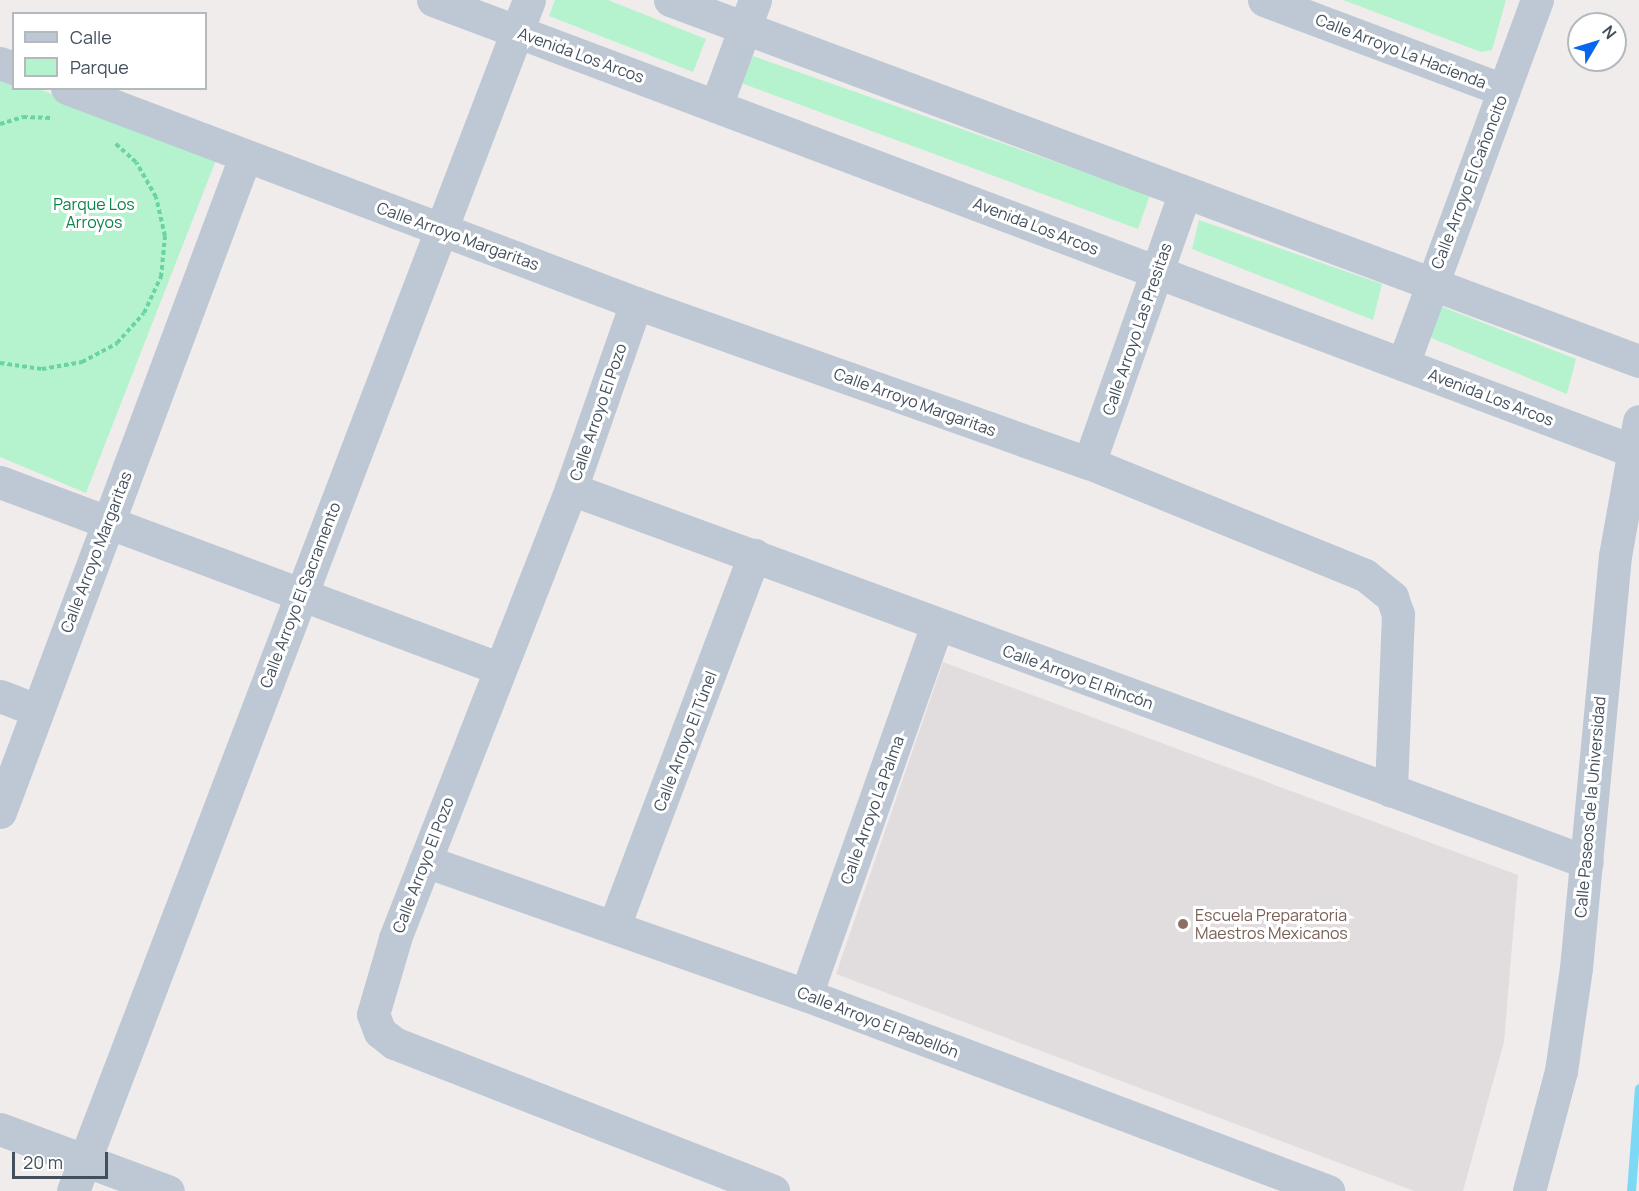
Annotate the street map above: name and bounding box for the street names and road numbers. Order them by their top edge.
street label: Calle Arroyo La Hacienda [1313,10,1489,92]
street label: Avenida Los Arcos [515,23,647,87]
street label: Calle Arroyo El Cañoncito [1427,92,1511,272]
street label: Avenida Los Arcos [971,193,1101,259]
street label: Calle Arroyo Margaritas [374,198,542,274]
street label: Calle Arroyo Las Presitas [1098,240,1176,418]
street label: Calle Arroyo El Pozo [565,341,631,483]
street label: Calle Arroyo Margaritas [831,364,999,440]
street label: Avenida Los Arcos [1426,364,1556,430]
street label: Calle Arroyo Margaritas [56,469,136,635]
street label: Calle Arroyo El Sacramento [256,499,344,691]
street label: Calle Arroyo El Rincón [1000,641,1156,713]
street label: Calle Arroyo El Túnel [649,668,721,814]
street label: Calle Paseos de la Universidad [1571,695,1609,919]
street label: Calle Arroyo La Palma [836,733,908,887]
street label: Calle Arroyo El Pozo [388,794,458,936]
street label: Calle Arroyo El Pabellón [795,982,961,1062]

